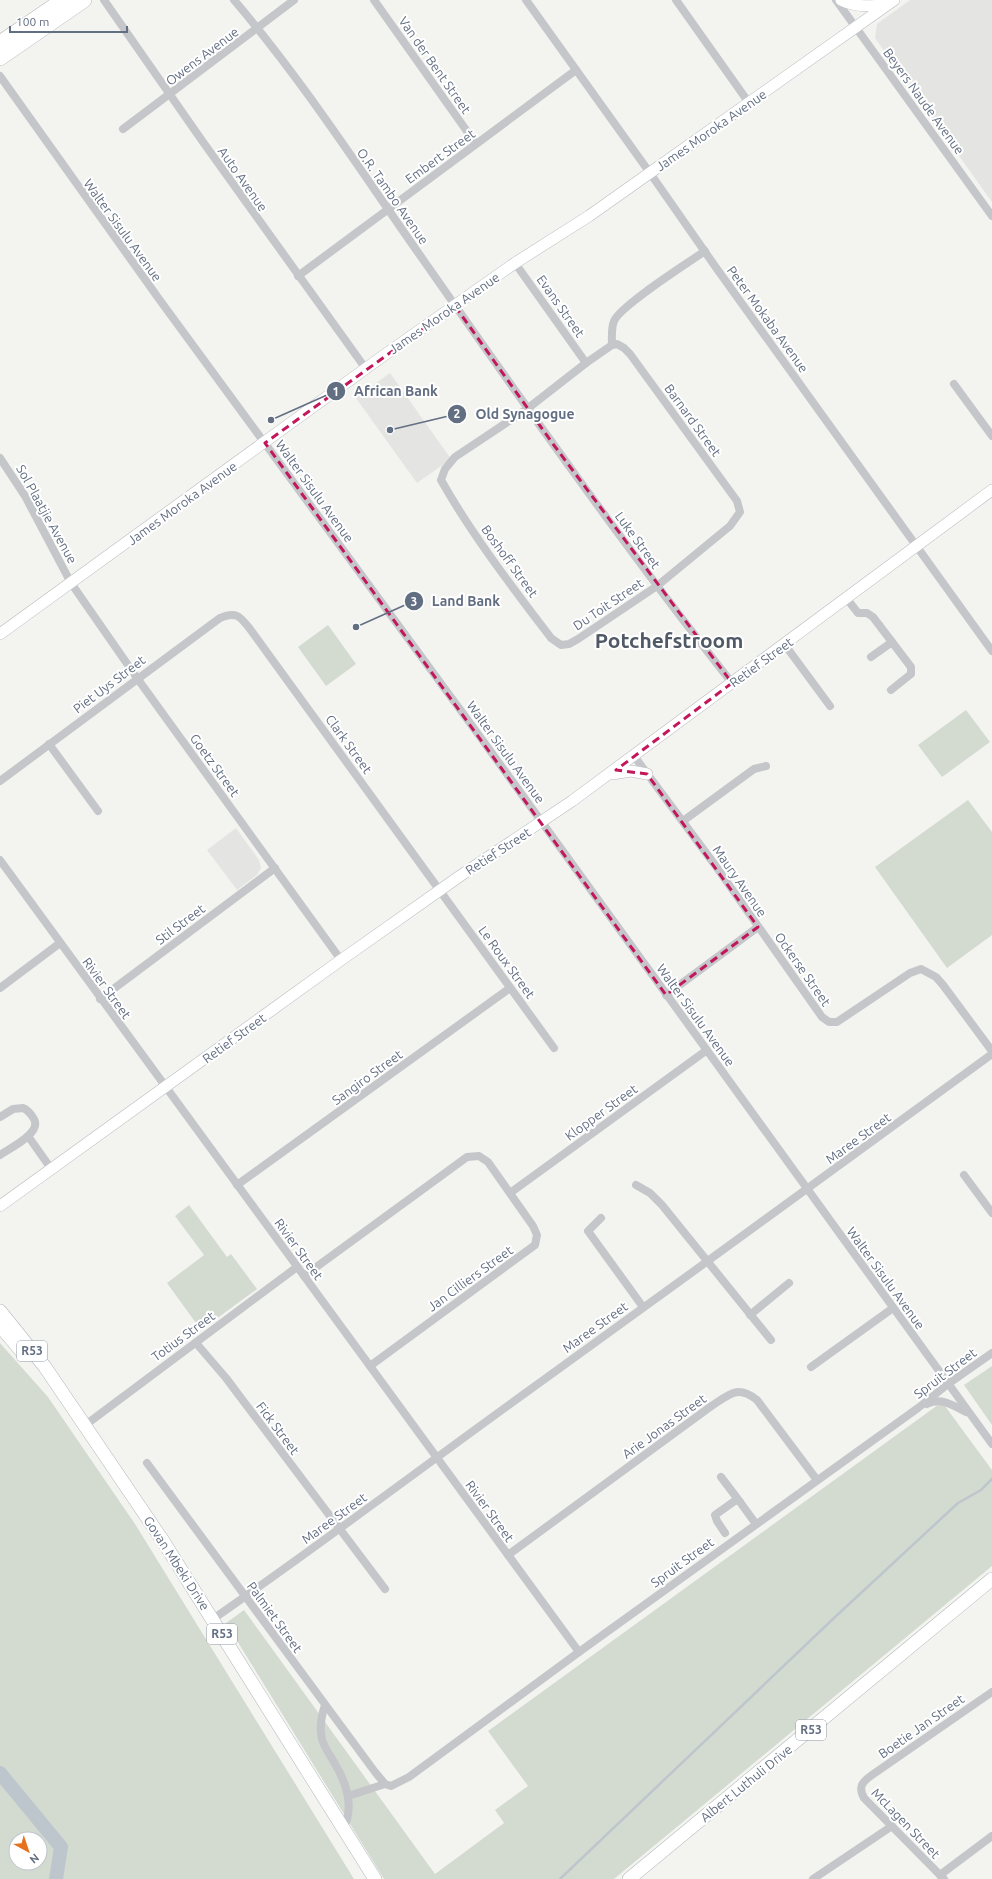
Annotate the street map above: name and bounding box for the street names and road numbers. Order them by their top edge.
street label: Van der Bent Street [396,14,474,116]
street label: Owens Avenue [163,24,241,88]
street label: Beyers Naude Avenue [881,45,967,157]
street label: James Moroka Avenue [653,87,769,173]
street label: Embert Street [402,126,478,186]
street label: Auto Avenue [216,144,270,214]
street label: O.R. Tambo Avenue [355,145,431,247]
street label: Walter Sisulu Avenue [81,176,165,284]
street label: Peter Mokaba Avenue [725,263,811,375]
street label: James Moroka Avenue [386,270,502,356]
street label: Evans Street [534,272,588,340]
street label: Barnard Street [662,381,724,459]
street label: Walter Sisulu Avenue [273,437,357,545]
street label: James Moroka Avenue [125,459,239,547]
street label: Sol Plaatjie Avenue [14,462,80,566]
street label: Luke Street [613,509,663,571]
street label: Boshoff Street [479,522,541,600]
street label: Du Toit Street [570,575,646,633]
street label: Retief Street [727,634,795,690]
street label: Piet Uys Street [70,652,148,716]
street label: Walter Sisulu Avenue [464,698,548,806]
street label: Clark Street [323,712,375,776]
street label: Goetz Street [188,731,242,799]
street label: Retief Street [463,825,533,877]
street label: Maury Avenue [710,843,770,919]
street label: Stil Street [153,901,207,947]
street label: Le Roux Street [476,923,538,1001]
street label: Ockerse Street [772,929,834,1009]
street label: Rivier Street [80,955,134,1021]
street label: Walter Sisulu Avenue [654,961,738,1069]
street label: Retief Street [200,1010,268,1066]
street label: Sangiro Street [329,1047,405,1107]
street label: Klopper Street [562,1081,640,1143]
street label: Maree Street [823,1110,893,1166]
street label: Rivier Street [272,1216,326,1282]
street label: Walter Sisulu Avenue [844,1224,928,1332]
street label: Jan Cilliers Street [425,1242,515,1314]
street label: Maree Street [560,1299,630,1355]
street label: Totius Street [149,1308,217,1364]
road number: R53 [17,1341,47,1361]
street label: Spruit Street [911,1345,979,1401]
street label: Arie Jonas Street [620,1391,708,1461]
street label: Fick Street [254,1399,302,1457]
street label: Rivier Street [463,1478,517,1544]
street label: Maree Street [299,1490,369,1546]
street label: Govan Mbeki Drive [141,1513,213,1613]
street label: Spruit Street [648,1534,716,1590]
street label: Palmiet Street [245,1579,305,1655]
road number: R53 [207,1624,237,1644]
street label: Boetie Jan Street [876,1691,966,1761]
road number: R53 [796,1720,826,1740]
street label: Albert Luthuli Drive [697,1742,795,1824]
street label: McLagen Street [869,1785,943,1861]

